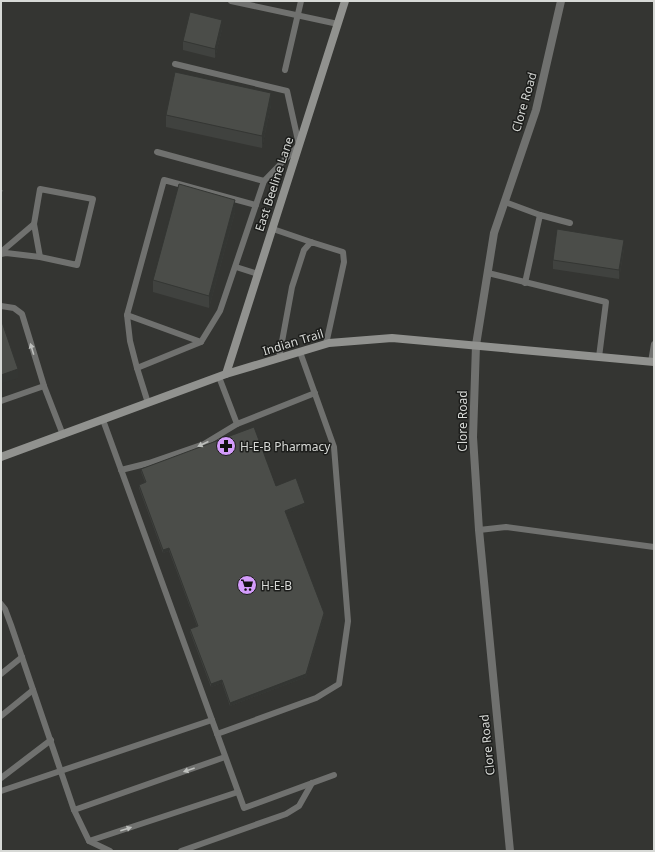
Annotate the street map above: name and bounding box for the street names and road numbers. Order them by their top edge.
street label: Clore Road [507,70,541,134]
street label: East Beeline Lane [251,134,297,234]
street label: Indian Trail [260,325,326,359]
street label: Clore Road [454,390,471,452]
street label: Clore Road [475,714,499,776]

